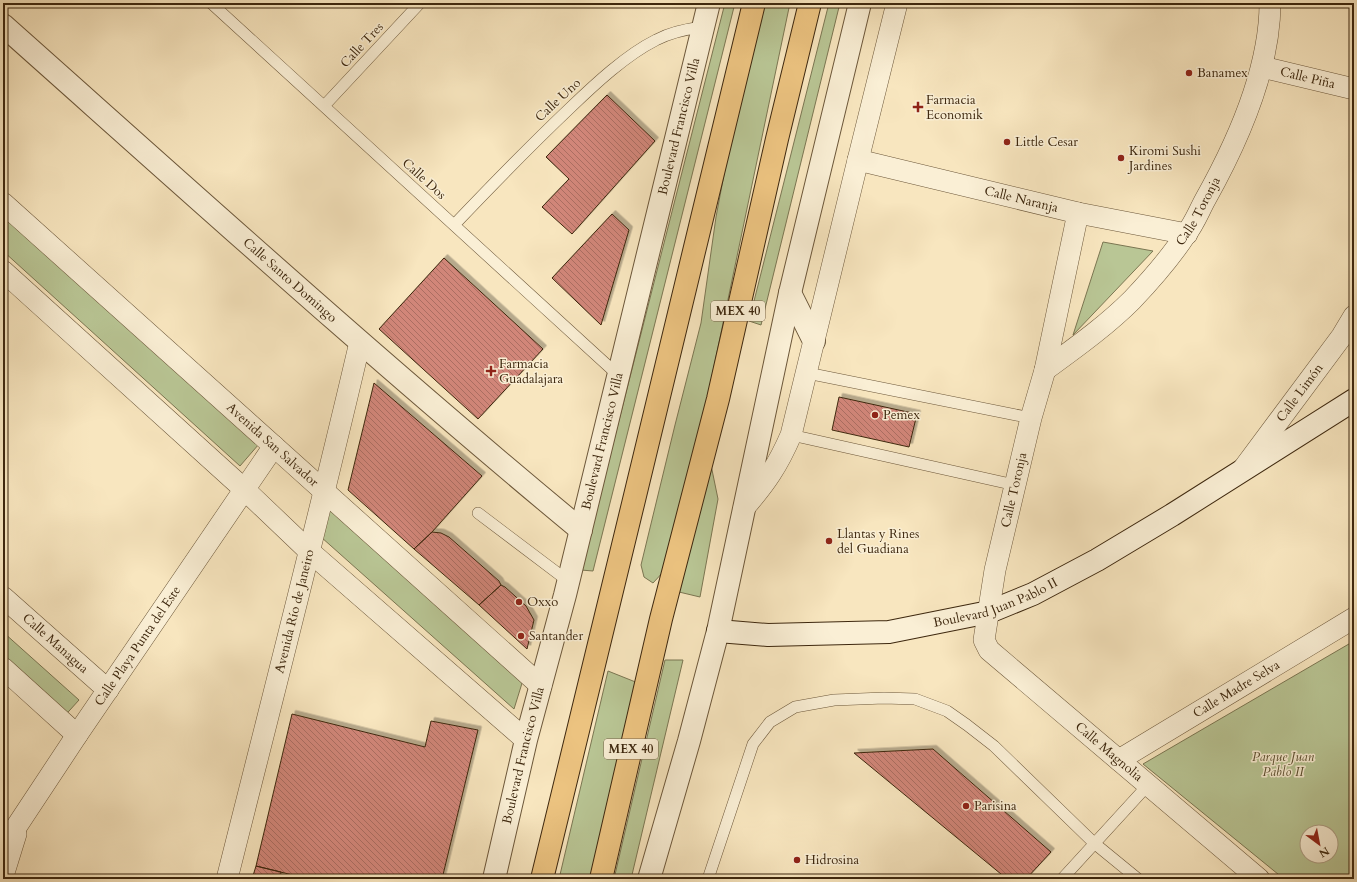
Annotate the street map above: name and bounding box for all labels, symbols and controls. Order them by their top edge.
street label: Calle Tres [336,18,388,72]
street label: Boulevard Francisco Villa [654,56,704,197]
street label: Calle Piña [1278,63,1337,93]
place label: Banamex [1197,64,1248,82]
marker: Banamex [1184,68,1194,78]
street label: Calle Uno [531,74,585,126]
place label: Farmacia Economik [926,91,983,124]
marker: Farmacia Economik [913,102,923,112]
place label: Little Cesar [1015,133,1078,151]
marker: Little Cesar [1002,137,1012,147]
place label: Kiromi Sushi Jardines [1127,142,1201,175]
marker: Kiromi Sushi Jardines [1116,153,1126,163]
street label: Calle Dos [398,154,450,204]
street label: Calle Toronja [1172,173,1225,249]
street label: Calle Naranja [983,182,1060,217]
street label: Calle Santo Domingo [239,234,341,327]
road number: MEX 40 [711,301,765,321]
place label: Farmacia Guadalajara [499,355,564,388]
street label: Calle Limón [1272,359,1328,426]
marker: Farmacia Guadalajara [486,366,496,376]
street label: Boulevard Francisco Villa [577,370,628,512]
street label: Avenida San Salvador [222,399,323,491]
place label: Pemex [883,406,920,424]
marker: Pemex [870,410,880,420]
street label: Calle Toronja [997,450,1031,529]
place label: Llantas y Rines del Guadiana [837,525,919,558]
marker: Llantas y Rines del Guadiana [824,536,834,546]
street label: Avenida Río de Janeiro [270,548,319,675]
street label: Boulevard Juan Pablo II [932,574,1061,632]
street label: Calle Playa Punta del Este [90,582,185,710]
place label: Oxxo [527,593,558,611]
marker: Oxxo [514,597,524,607]
street label: Calle Managua [19,609,93,678]
place label: Santander [529,627,583,645]
marker: Santander [516,631,526,641]
street label: Calle Madre Selva [1189,656,1283,722]
street label: Boulevard Francisco Villa [498,684,549,826]
street label: Calle Magnolia [1071,718,1147,786]
road number: MEX 40 [604,739,658,759]
park label: Parque Juan Pablo II [1252,748,1315,781]
place label: Parisina [974,797,1017,815]
marker: Parisina [961,801,971,811]
north arrow [1299,824,1339,864]
text: N [1316,843,1332,861]
place label: Hidrosina [805,851,860,869]
marker: Hidrosina [792,855,802,865]

